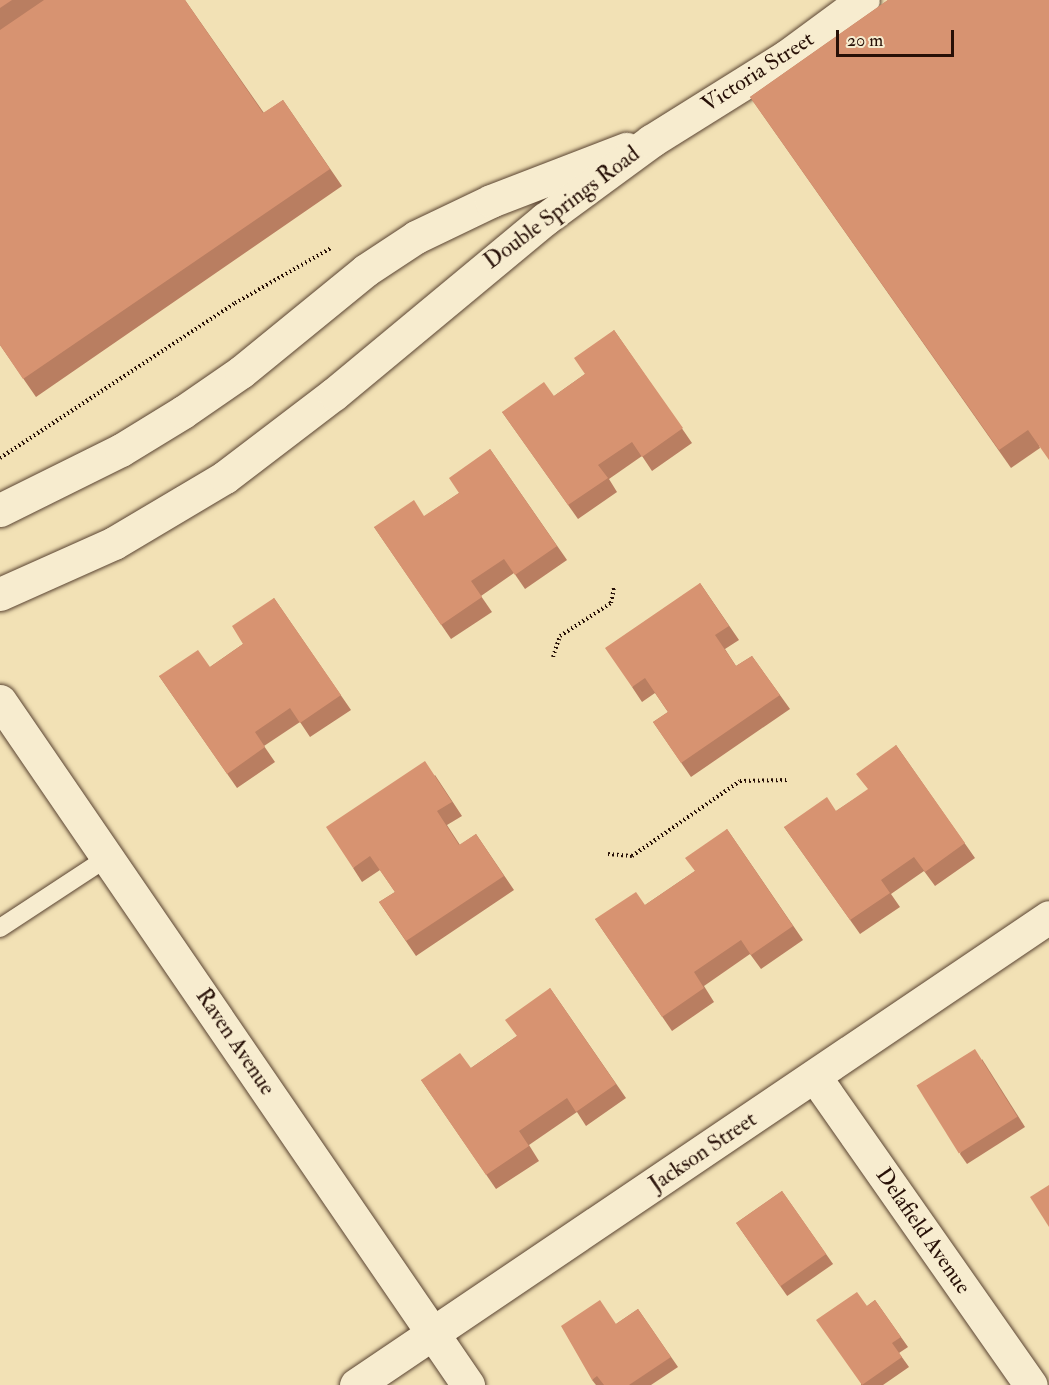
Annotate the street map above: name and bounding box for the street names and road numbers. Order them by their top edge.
street label: Victoria Street [697,26,819,118]
street label: Double Springs Road [479,141,645,275]
street label: Raven Avenue [190,984,280,1100]
street label: Jackson Street [644,1106,762,1198]
street label: Delafield Avenue [870,1163,976,1299]

